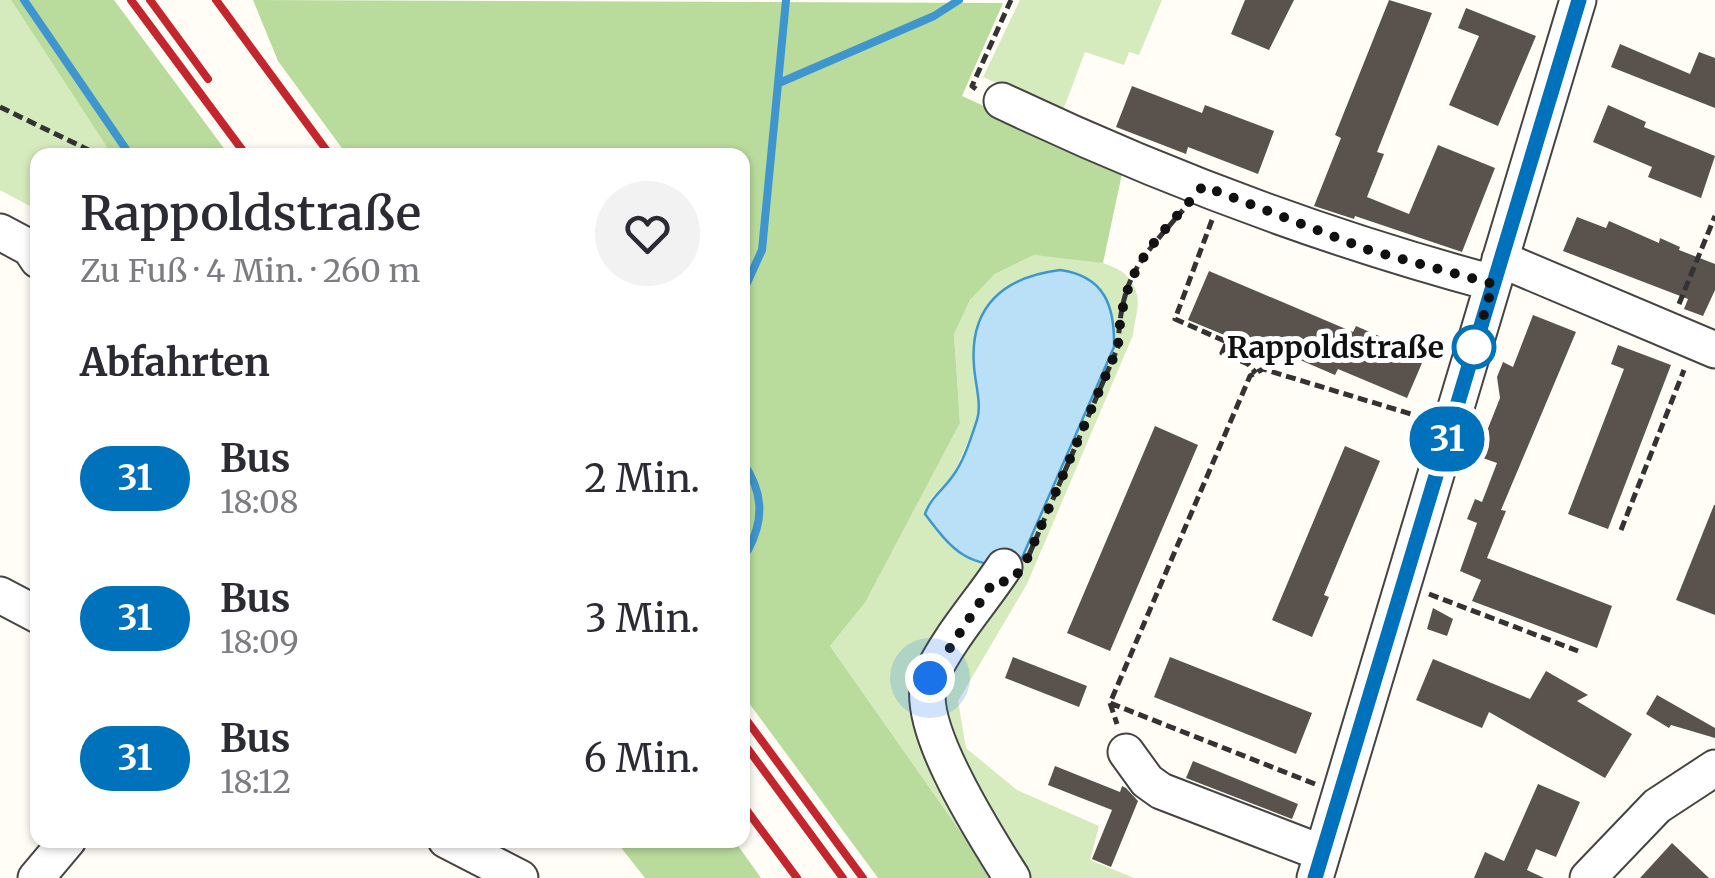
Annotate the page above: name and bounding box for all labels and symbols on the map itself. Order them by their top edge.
marker: Rappoldstraße [1453,326,1495,368]
place label: Rappoldstraße [1227,328,1444,366]
line badge: 31 [1402,406,1492,472]
your location [905,653,955,703]

